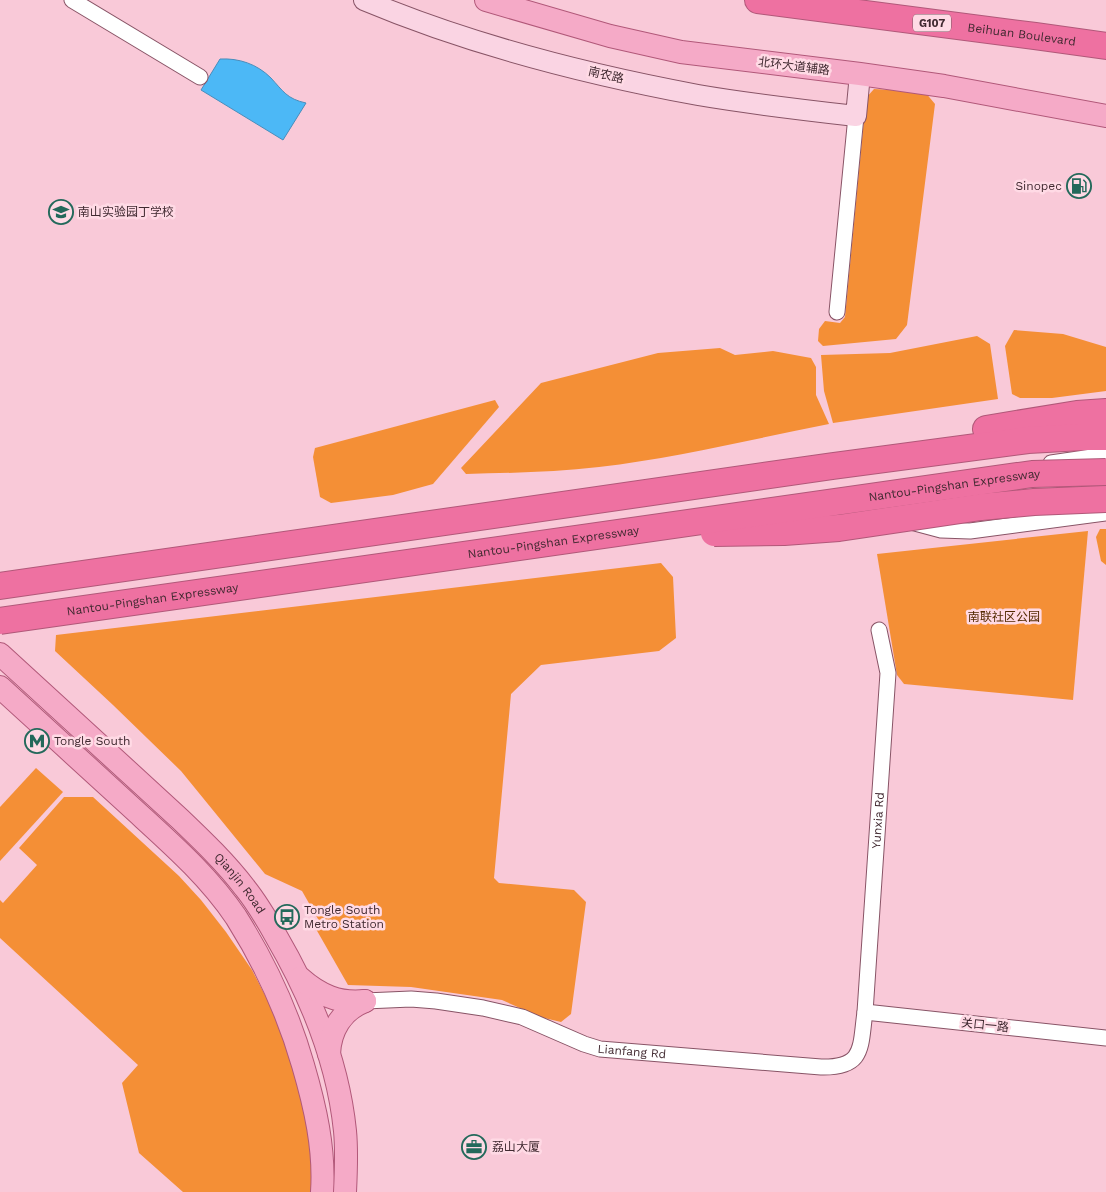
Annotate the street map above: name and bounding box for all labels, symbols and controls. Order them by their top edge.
road number: G107 [913,14,951,32]
street label: Beihuan Boulevard [967,20,1077,49]
street label: 北环大道辅路 [757,55,831,77]
street label: 南农路 [587,64,625,86]
fuel station icon: Sinopec [1066,173,1092,199]
place label: Sinopec [1015,179,1062,193]
school or university icon: 南山实验园丁学校 [48,199,74,225]
place label: 南山实验园丁学校 [78,205,174,219]
street label: Nantou-Pingshan Expressway [868,467,1041,504]
street label: Nantou-Pingshan Expressway [467,523,641,561]
street label: Nantou-Pingshan Expressway [66,580,240,618]
park label: 南联社区公园 [968,610,1040,624]
metro station icon: Tongle South [24,728,50,754]
place label: Tongle South [54,734,130,748]
street label: Yunxia Rd [869,792,887,849]
street label: Qianjin Road [211,850,268,916]
place label: Tongle South Metro Station [304,903,384,931]
bus stop icon: Tongle South Metro Station [274,904,300,930]
street label: 关口一路 [960,1016,1010,1034]
street label: Lianfang Rd [597,1042,667,1061]
office icon: 荔山大厦 [461,1134,487,1160]
place label: 荔山大厦 [492,1140,540,1154]

